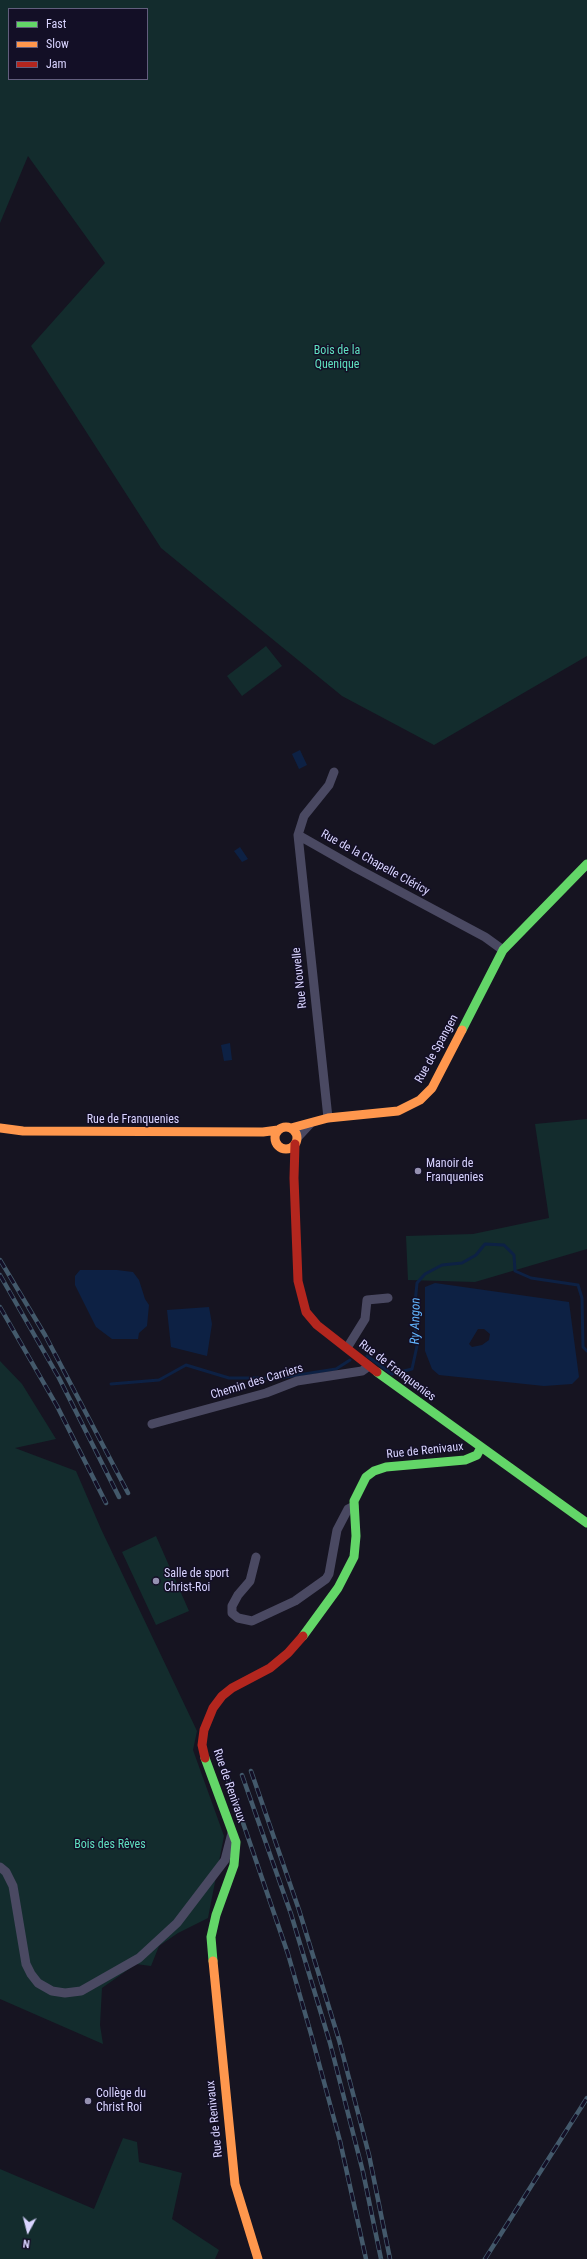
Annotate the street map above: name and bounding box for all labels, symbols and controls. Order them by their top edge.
legend [8,8,148,80]
text: Fast [46,17,66,31]
text: Slow [46,37,69,51]
text: Jam [46,57,67,71]
park label: Bois de la Quenique [314,344,360,372]
street label: Rue de la Chapelle Cléricy [318,827,432,899]
street label: Rue Nouvelle [290,947,310,1009]
street label: Rue de Spangen [412,1012,462,1086]
street label: Rue de Franquenies [87,1113,179,1127]
place label: Manoir de Franquenies [426,1157,484,1185]
marker: Manoir de Franquenies [413,1166,423,1176]
water label: Ry Angon [408,1297,424,1345]
street label: Rue de Franquenies [356,1337,438,1405]
street label: Chemin des Carriers [209,1361,305,1403]
street label: Rue de Renivaux [386,1440,464,1462]
place label: Salle de sport Christ-Roi [164,1567,229,1595]
marker: Salle de sport Christ-Roi [151,1576,161,1586]
street label: Rue de Renivaux [210,1747,248,1825]
park label: Bois des Rêves [74,1838,146,1852]
street label: Rue de Renivaux [204,2080,226,2158]
place label: Collège du Christ Roi [96,2087,146,2115]
marker: Collège du Christ Roi [83,2096,93,2106]
north arrow [8,2211,48,2251]
text: N [22,2237,31,2250]

